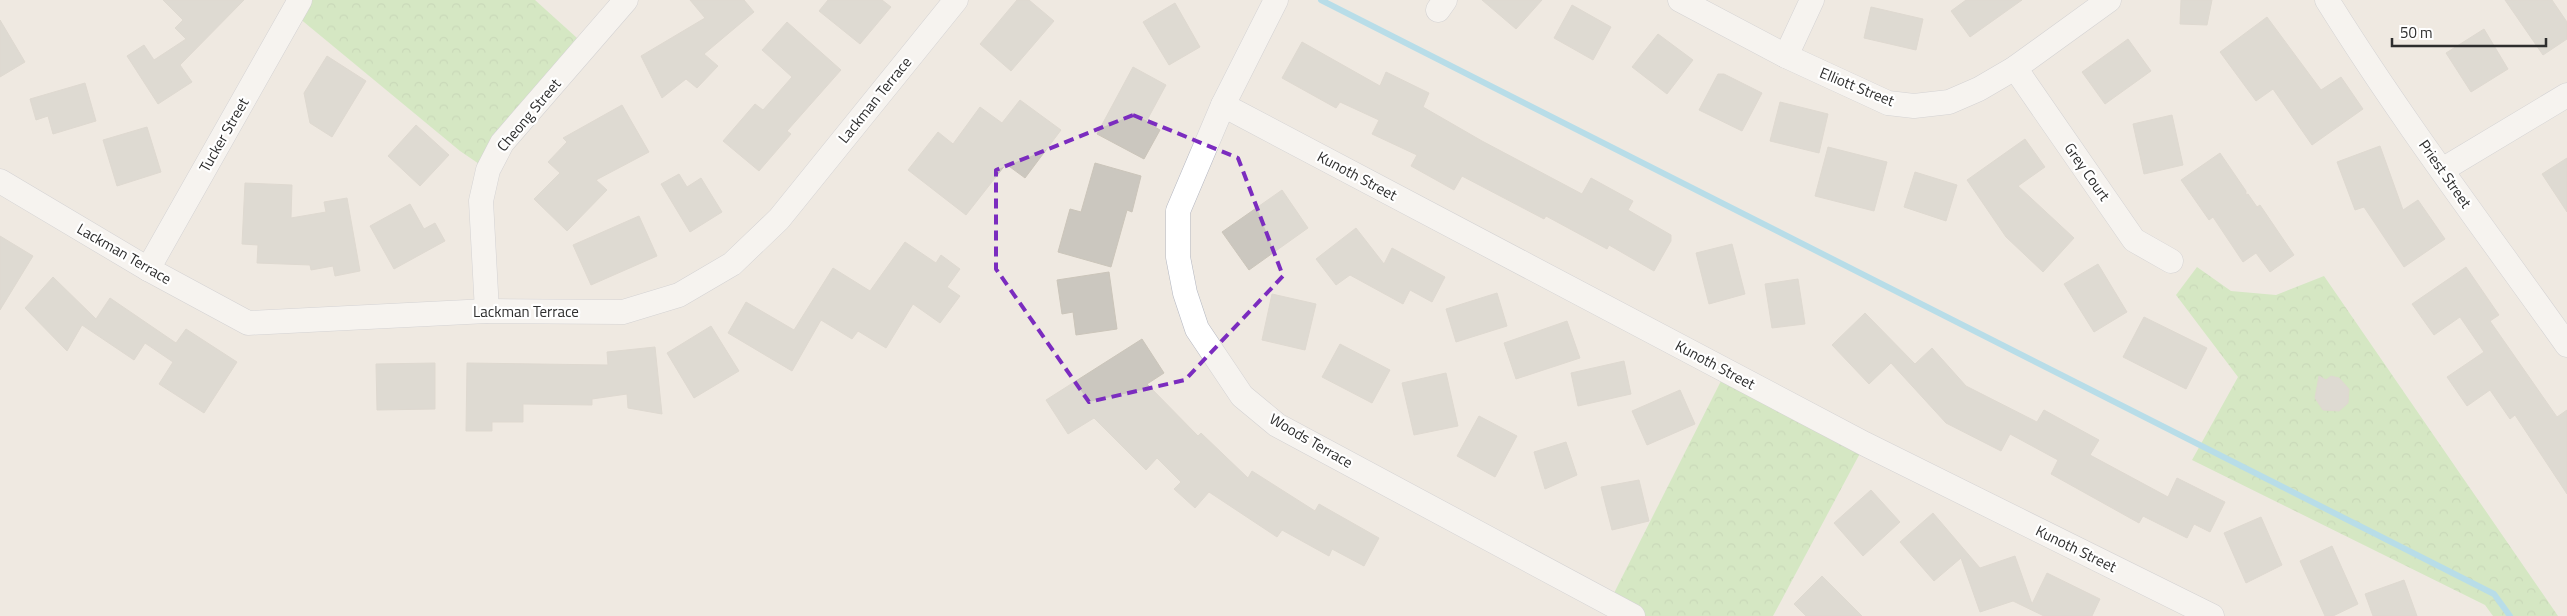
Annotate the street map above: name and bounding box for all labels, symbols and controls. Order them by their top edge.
scale bar [2392,15,2546,47]
text: 50 m [2400,21,2433,44]
street label: Lackman Terrace [832,51,917,148]
street label: Elliott Street [1816,61,1899,112]
street label: Cheong Street [491,72,567,156]
street label: Tucker Street [193,93,255,176]
street label: Priest Street [2413,135,2478,213]
street label: Grey Court [2059,138,2116,206]
street label: Kunoth Street [1313,145,1402,207]
street label: Lackman Terrace [73,217,176,290]
street label: Lackman Terrace [473,300,579,323]
street label: Kunoth Street [1671,334,1760,396]
street label: Woods Terrace [1265,407,1357,474]
street label: Kunoth Street [2032,519,2121,578]

